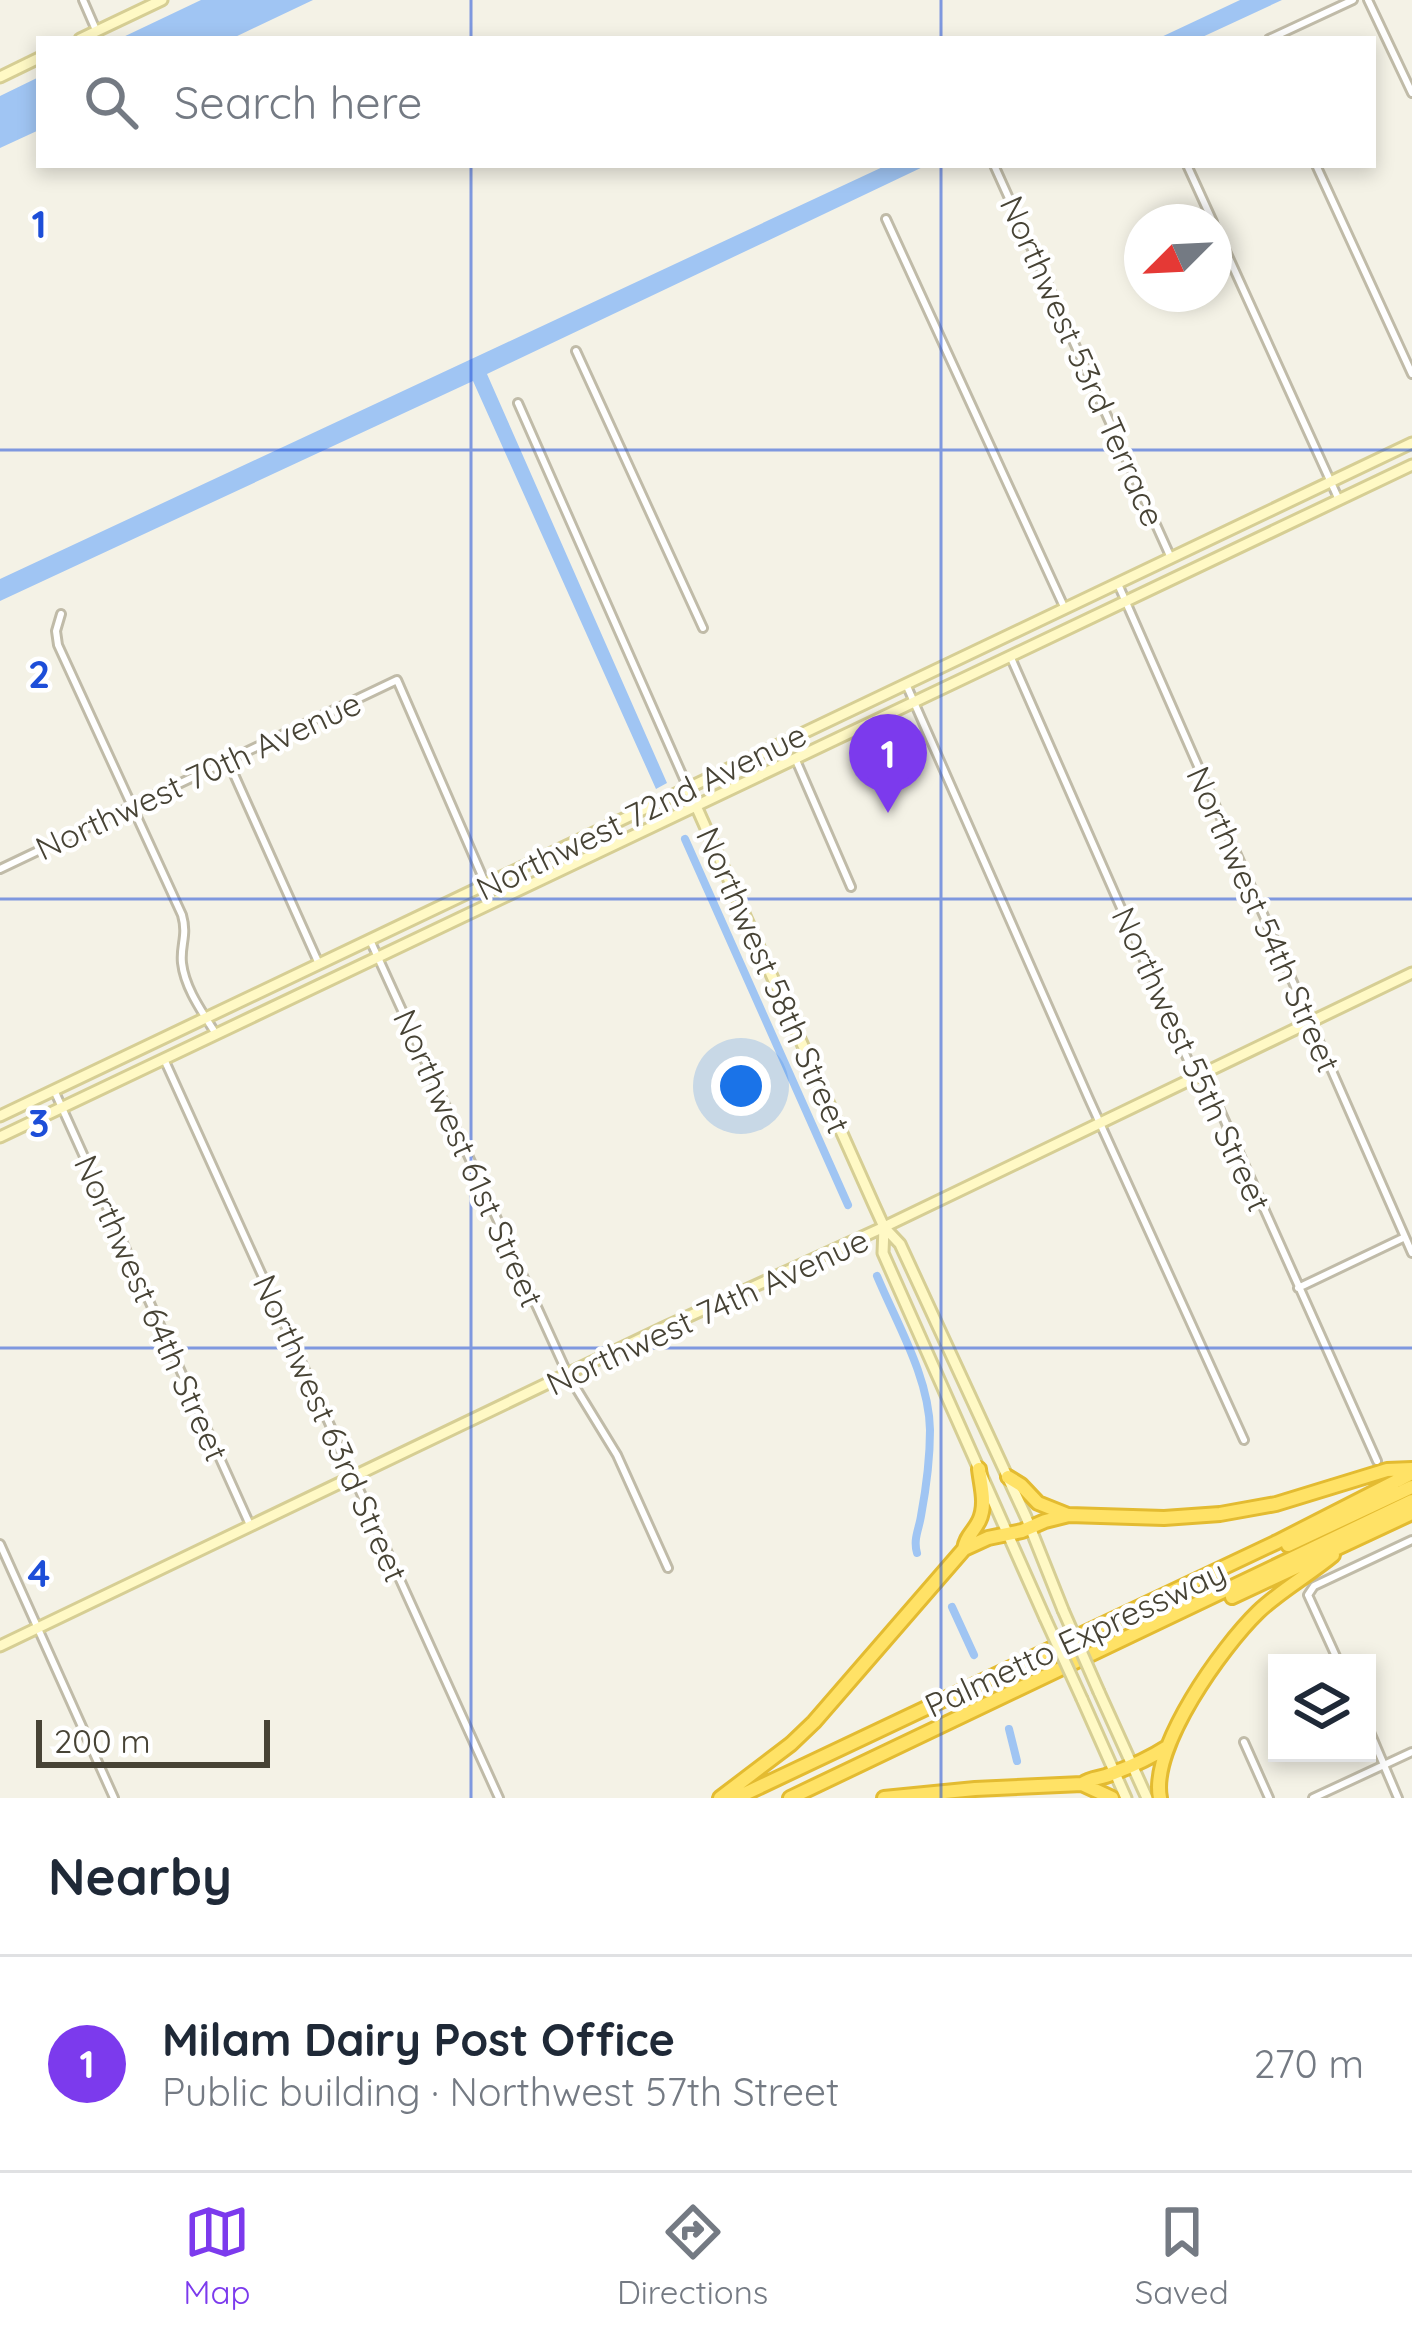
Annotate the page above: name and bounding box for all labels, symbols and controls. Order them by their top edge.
search box [36,36,1376,168]
icon: search [78,69,144,135]
text: Search here [174,74,422,130]
street label: Northwest 53rd Terrace [992,189,1174,533]
text: 1 [31,199,47,248]
north arrow [1124,204,1232,312]
text: 2 [28,649,50,698]
street label: Northwest 70th Avenue [29,682,367,868]
street label: Northwest 72nd Avenue [469,713,813,909]
pin: 1 [849,714,927,813]
street label: Northwest 54th Street [1178,760,1350,1078]
street label: Northwest 58th Street [688,821,860,1139]
street label: Northwest 55th Street [1104,900,1280,1218]
street label: Northwest 61st Street [385,1003,553,1313]
your location [711,1056,771,1116]
text: 3 [29,1098,49,1147]
street label: Northwest 64th Street [66,1149,238,1467]
street label: Northwest 74th Avenue [539,1218,875,1404]
street label: Northwest 63rd Street [245,1268,417,1588]
text: 4 [28,1548,50,1597]
street label: Palmetto Expressway [918,1550,1232,1726]
map controls [1268,1654,1376,1762]
button: layers [1268,1654,1376,1762]
scale bar [36,1714,270,1767]
text: 200 m [54,1720,151,1761]
text: Nearby [48,1844,232,1908]
text: Milam Dairy Post Office [162,2011,675,2067]
text: 1 [79,2039,95,2088]
text: 270 m [1254,2039,1364,2088]
text: Public building · Northwest 57th Street [162,2067,839,2116]
tab: Map [183,2199,251,2312]
tab: Directions [617,2199,768,2312]
tab: Saved [1135,2199,1229,2312]

